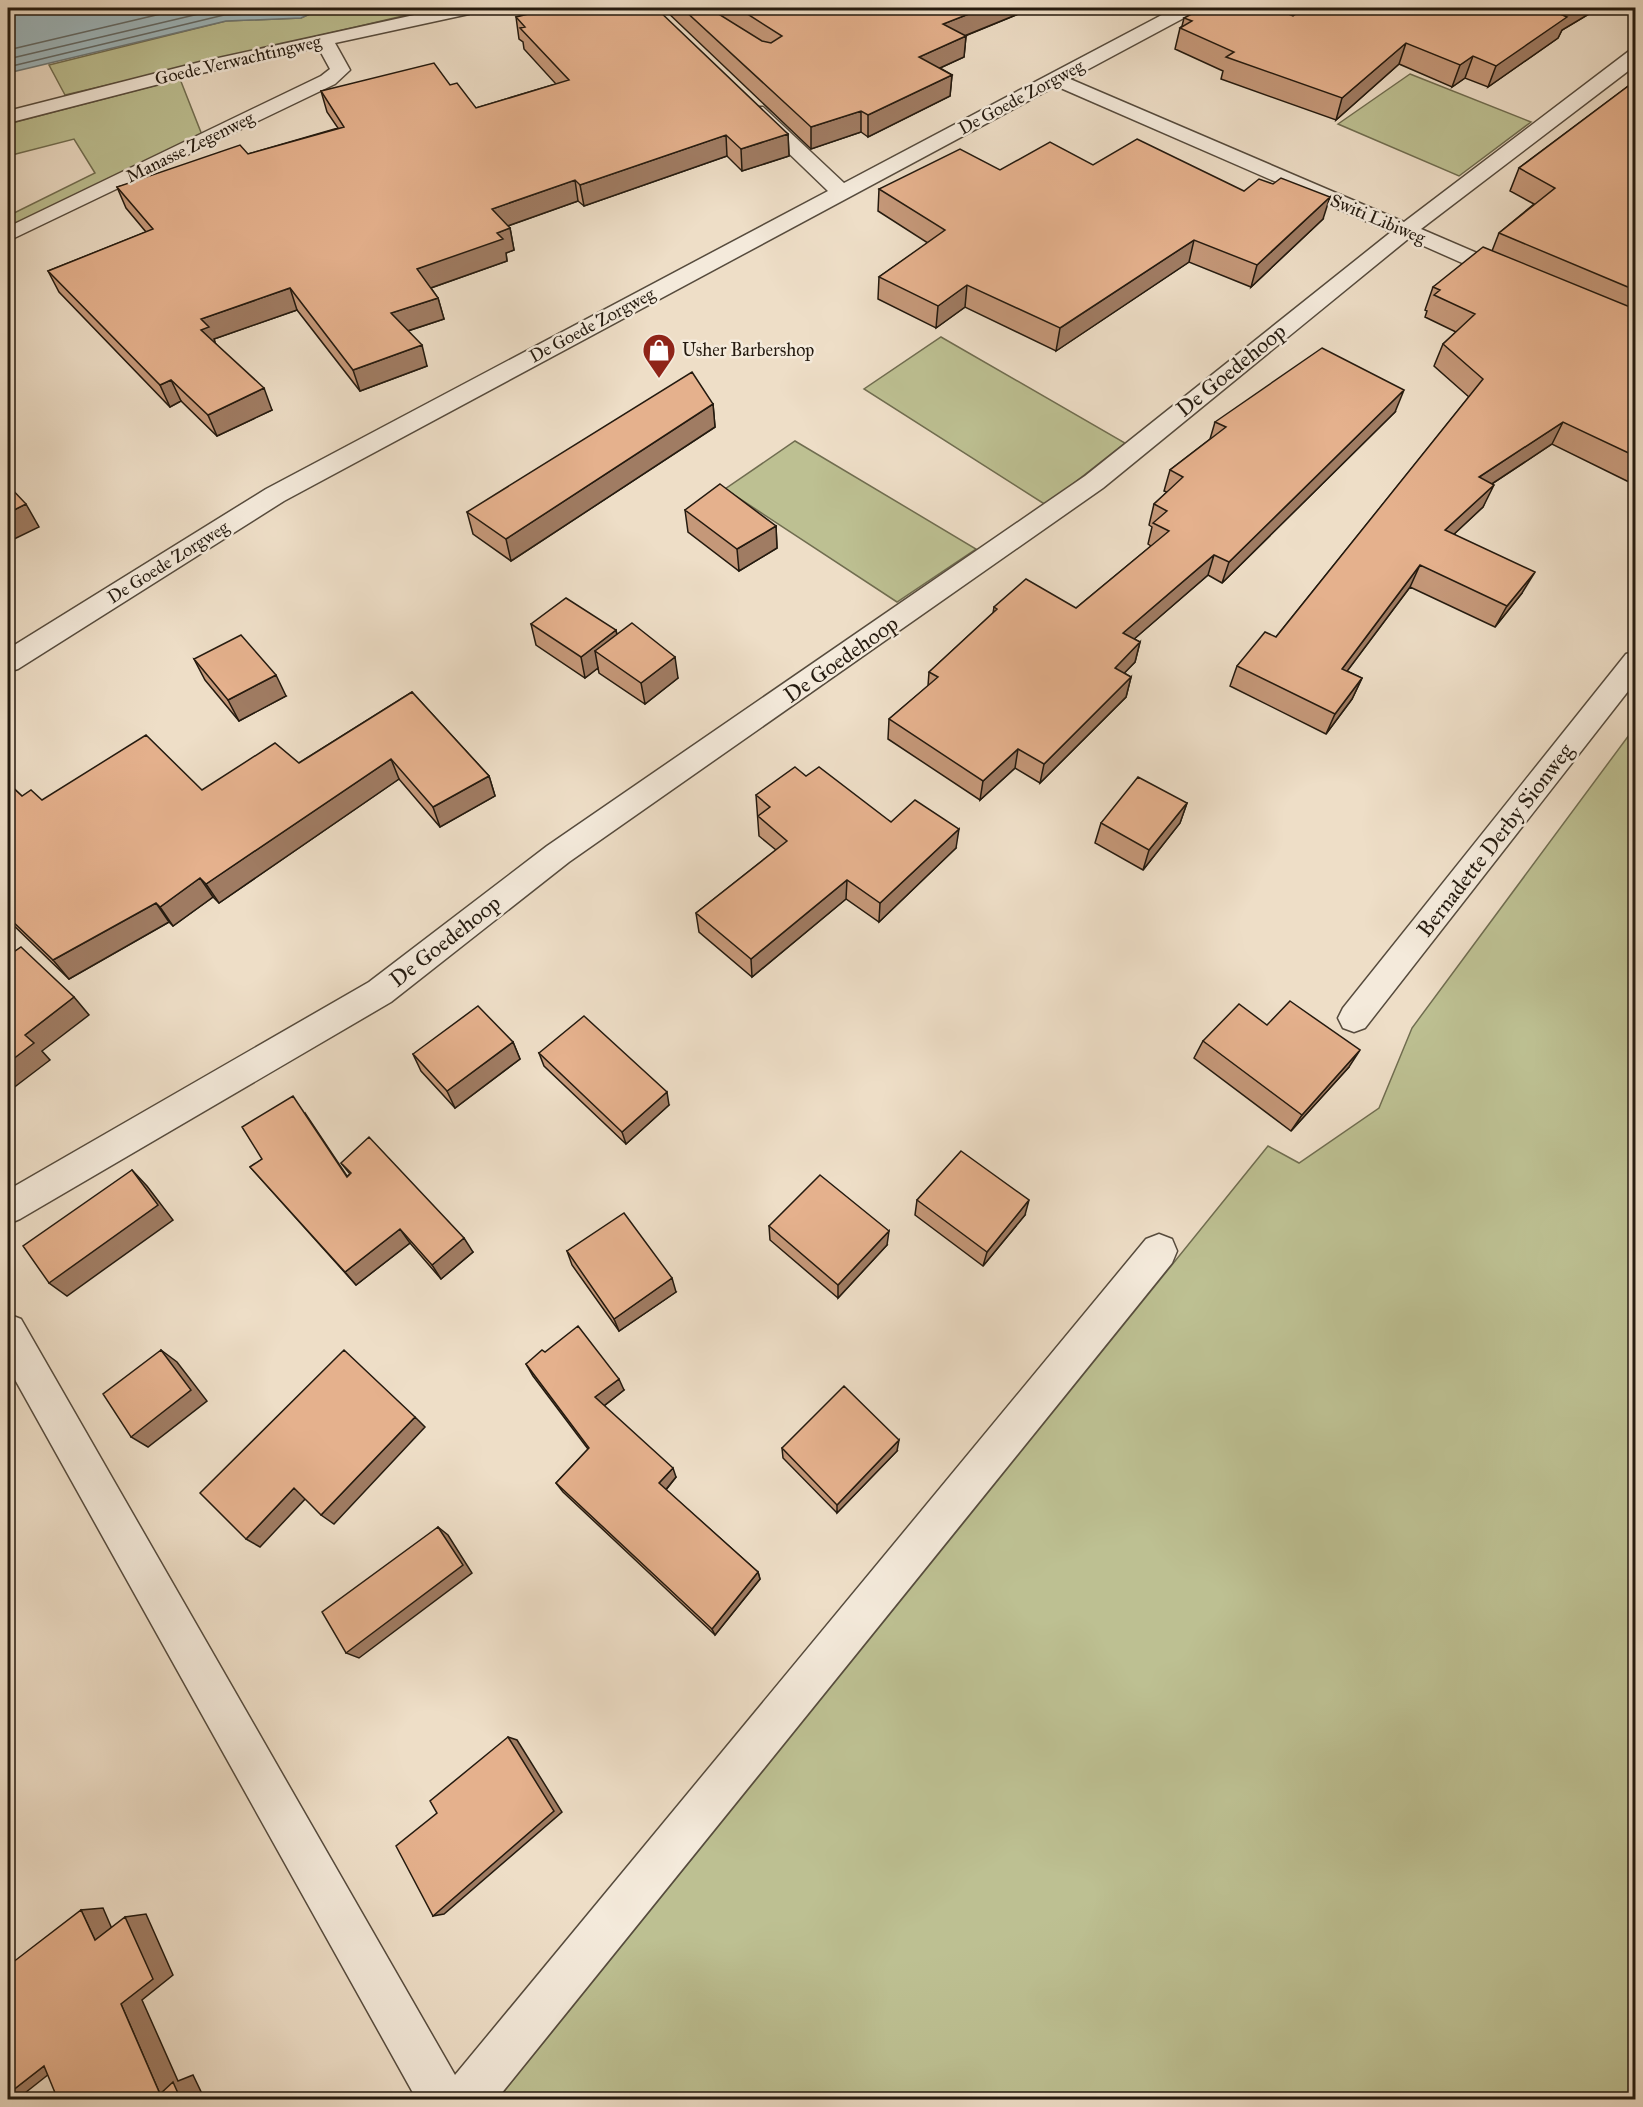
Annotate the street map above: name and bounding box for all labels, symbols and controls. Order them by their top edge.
street label: Goede Verwachtingweg [153,30,324,91]
street label: De Goede Zorgweg [954,54,1089,140]
street label: Manasse Zegenweg [122,106,259,188]
street label: Switi Libiweg [1327,189,1429,250]
street label: De Goede Zorgweg [525,282,660,368]
street label: De Goedehoop [1171,317,1291,423]
shop icon: Usher Barbershop [641,332,677,379]
place label: Usher Barbershop [682,339,814,361]
street label: De Goede Zorgweg [103,515,234,609]
street label: De Goedehoop [779,610,903,708]
street label: Bernadette Derby Sionweg [1411,737,1579,942]
street label: De Goedehoop [384,889,506,993]

